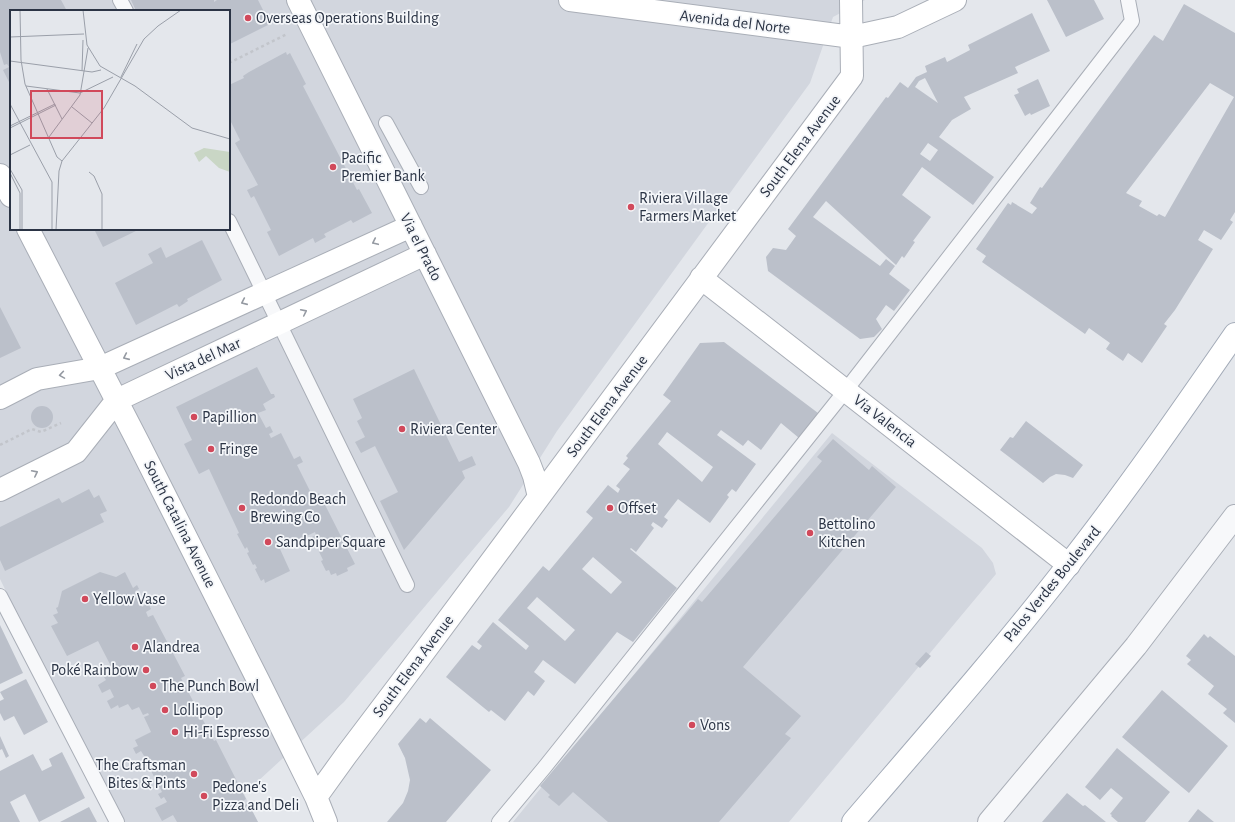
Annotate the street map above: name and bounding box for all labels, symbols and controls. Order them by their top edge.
street label: Avenida del Norte [679,7,791,37]
inset map [10,10,230,230]
place label: Overseas Operations Building [256,10,439,26]
marker: Overseas Operations Building [243,13,253,23]
street label: South Elena Avenue [757,92,843,200]
place label: Pacific Premier Bank [341,150,426,184]
marker: Pacific Premier Bank [328,162,338,172]
place label: Riviera Village Farmers Market [639,190,736,224]
marker: Riviera Village Farmers Market [626,202,636,212]
street label: Via el Prado [397,211,445,284]
one-way arrow [372,237,380,245]
one-way arrow [241,297,249,305]
one-way arrow [299,309,307,317]
street label: Vista del Mar [163,334,244,383]
one-way arrow [123,352,130,360]
street label: South Elena Avenue [564,352,650,460]
one-way arrow [58,370,65,378]
street label: Via Valencia [850,391,920,451]
place label: Papillion [202,409,257,425]
marker: Papillion [189,412,199,422]
place label: Riviera Center [410,421,498,437]
marker: Riviera Center [397,424,407,434]
place label: Fringe [219,441,258,457]
marker: Fringe [206,444,216,454]
street label: South Catalina Avenue [141,458,219,590]
one-way arrow [31,470,38,478]
place label: Redondo Beach Brewing Co [250,491,346,525]
place label: Offset [618,500,656,516]
marker: Redondo Beach Brewing Co [237,503,247,513]
marker: Offset [605,503,615,513]
place label: Bettolino Kitchen [818,516,876,550]
street label: Palos Verdes Boulevard [1001,523,1103,645]
marker: Bettolino Kitchen [805,528,815,538]
place label: Sandpiper Square [276,534,386,550]
marker: Sandpiper Square [263,537,273,547]
place label: Yellow Vase [93,591,166,607]
marker: Yellow Vase [80,594,90,604]
street label: South Elena Avenue [370,612,456,720]
place label: Alandrea [143,639,200,655]
marker: Alandrea [130,642,140,652]
place label: Poké Rainbow [51,662,138,678]
marker: Poké Rainbow [141,665,151,675]
place label: The Punch Bowl [161,678,259,694]
marker: The Punch Bowl [148,681,158,691]
place label: Lollipop [173,702,223,718]
marker: Lollipop [160,705,170,715]
place label: Vons [700,717,730,733]
marker: Vons [687,720,697,730]
place label: Hi-Fi Espresso [183,724,270,740]
marker: Hi-Fi Espresso [170,727,180,737]
place label: The Craftsman Bites & Pints [95,757,186,791]
marker: The Craftsman Bites & Pints [189,769,199,779]
place label: Pedone's Pizza and Deli [212,779,299,813]
marker: Pedone's Pizza and Deli [199,791,209,801]

